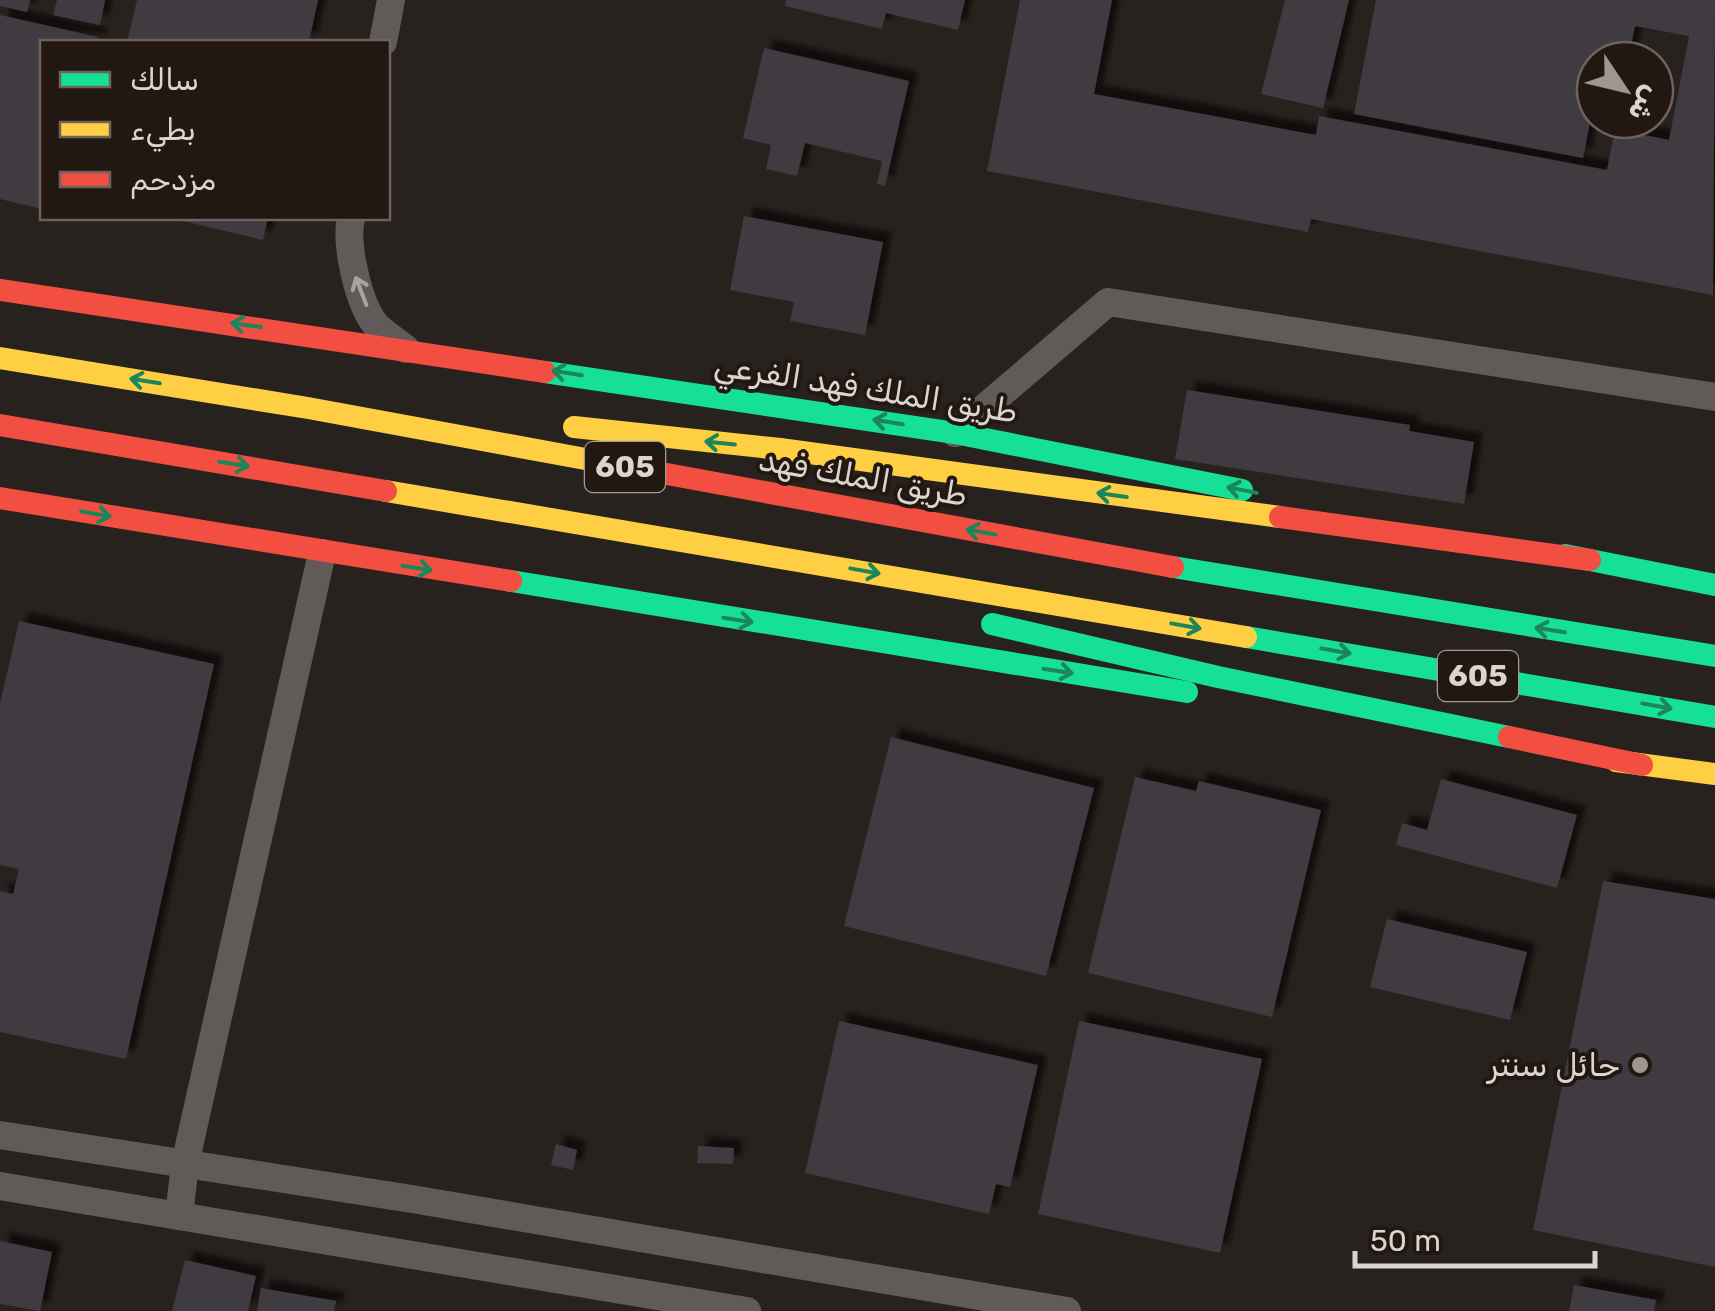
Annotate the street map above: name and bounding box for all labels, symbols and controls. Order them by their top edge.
legend [40,40,390,220]
north arrow [1575,40,1675,140]
text: سالك [130,62,199,98]
text: ش [1621,80,1669,128]
text: بطيء [130,112,196,152]
text: مزدحم [130,162,216,199]
one-way arrow [351,276,369,307]
one-way arrow [230,316,262,334]
street label: طريق الملك فهد الفرعي [711,345,1020,436]
one-way arrow [551,364,584,382]
one-way arrow [129,372,161,390]
one-way arrow [873,413,905,431]
one-way arrow [705,433,737,452]
street label: طريق الملك فهد [756,440,970,514]
road number: 605 [585,442,665,492]
one-way arrow [218,455,250,474]
one-way arrow [1227,480,1259,499]
one-way arrow [1096,485,1129,503]
one-way arrow [79,505,112,524]
one-way arrow [965,522,998,541]
one-way arrow [400,559,432,578]
one-way arrow [849,562,881,581]
one-way arrow [721,611,753,629]
one-way arrow [1169,617,1201,636]
one-way arrow [1534,620,1566,638]
one-way arrow [1320,642,1352,661]
road number: 605 [1438,651,1518,701]
one-way arrow [1042,662,1074,681]
one-way arrow [1640,698,1672,716]
place label: حائل سنتر [1486,1046,1620,1084]
marker: حائل سنتر [1629,1054,1651,1076]
scale bar [1355,1206,1595,1268]
text: 50 m [1370,1223,1441,1259]

